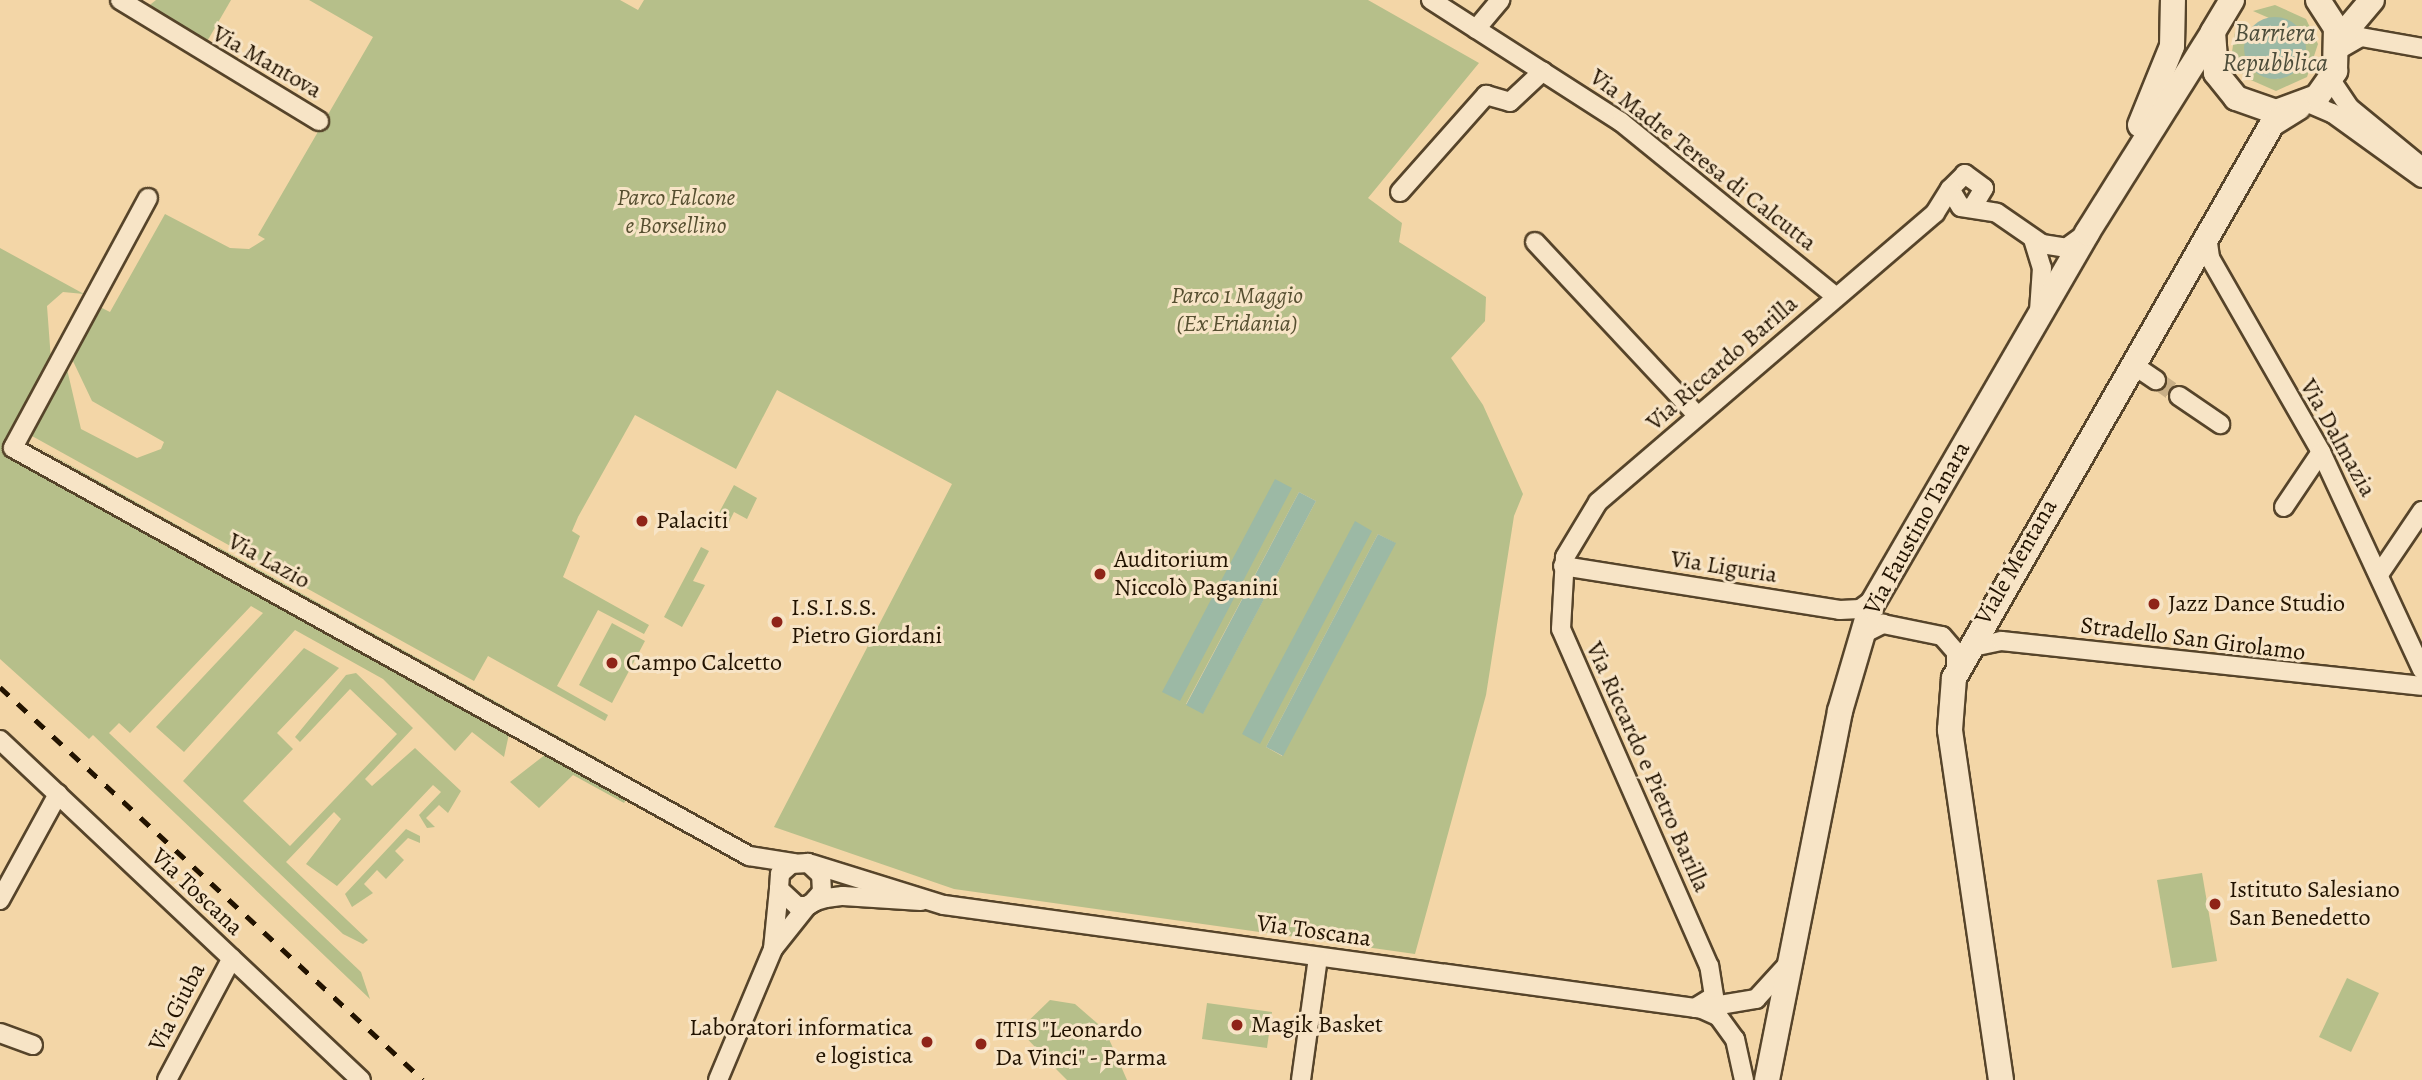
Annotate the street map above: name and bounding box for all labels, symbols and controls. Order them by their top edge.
water label: Barriera Repubblica [2222,17,2328,78]
street label: Via Mantova [207,19,327,105]
street label: Via Madre Teresa di Calcutta [1584,63,1822,257]
park label: Parco Falcone e Borsellino [617,184,735,240]
park label: Parco 1 Maggio (Ex Eridania) [1171,282,1303,338]
street label: Via Riccardo Barilla [1640,289,1804,437]
street label: Via Dalmazia [2294,374,2382,502]
street label: Via Faustino Tanara [1857,436,1977,620]
street label: Viale Mentana [1968,494,2064,630]
place label: Palaciti [656,507,729,535]
marker: Palaciti [634,513,650,529]
street label: Via Lazio [223,527,315,595]
street label: Via Liguria [1669,544,1779,590]
place label: Auditorium Niccolò Paganini [1114,546,1279,602]
marker: Auditorium Niccolò Paganini [1092,566,1108,582]
place label: Jazz Dance Studio [2168,590,2345,618]
place label: I.S.I.S.S. Pietro Giordani [791,594,942,650]
marker: Jazz Dance Studio [2146,596,2162,612]
street label: Stradello San Girolamo [2079,611,2307,667]
marker: I.S.I.S.S. Pietro Giordani [769,614,785,630]
street label: Via Riccardo e Pietro Barilla [1580,637,1716,897]
place label: Campo Calcetto [626,649,782,677]
marker: Campo Calcetto [604,655,620,671]
street label: Via Toscana [145,842,249,942]
place label: Istituto Salesiano San Benedetto [2229,876,2400,932]
marker: Istituto Salesiano San Benedetto [2207,896,2223,912]
street label: Via Toscana [1255,909,1373,953]
street label: Via Giuba [143,958,211,1056]
place label: Magik Basket [1251,1011,1383,1039]
place label: Laboratori informatica e logistica [689,1014,913,1070]
place label: ITIS "Leonardo Da Vinci" - Parma [995,1016,1168,1072]
marker: Magik Basket [1229,1017,1245,1033]
marker: Laboratori informatica e logistica [919,1034,935,1050]
marker: ITIS "Leonardo Da Vinci" - Parma [973,1036,989,1052]

